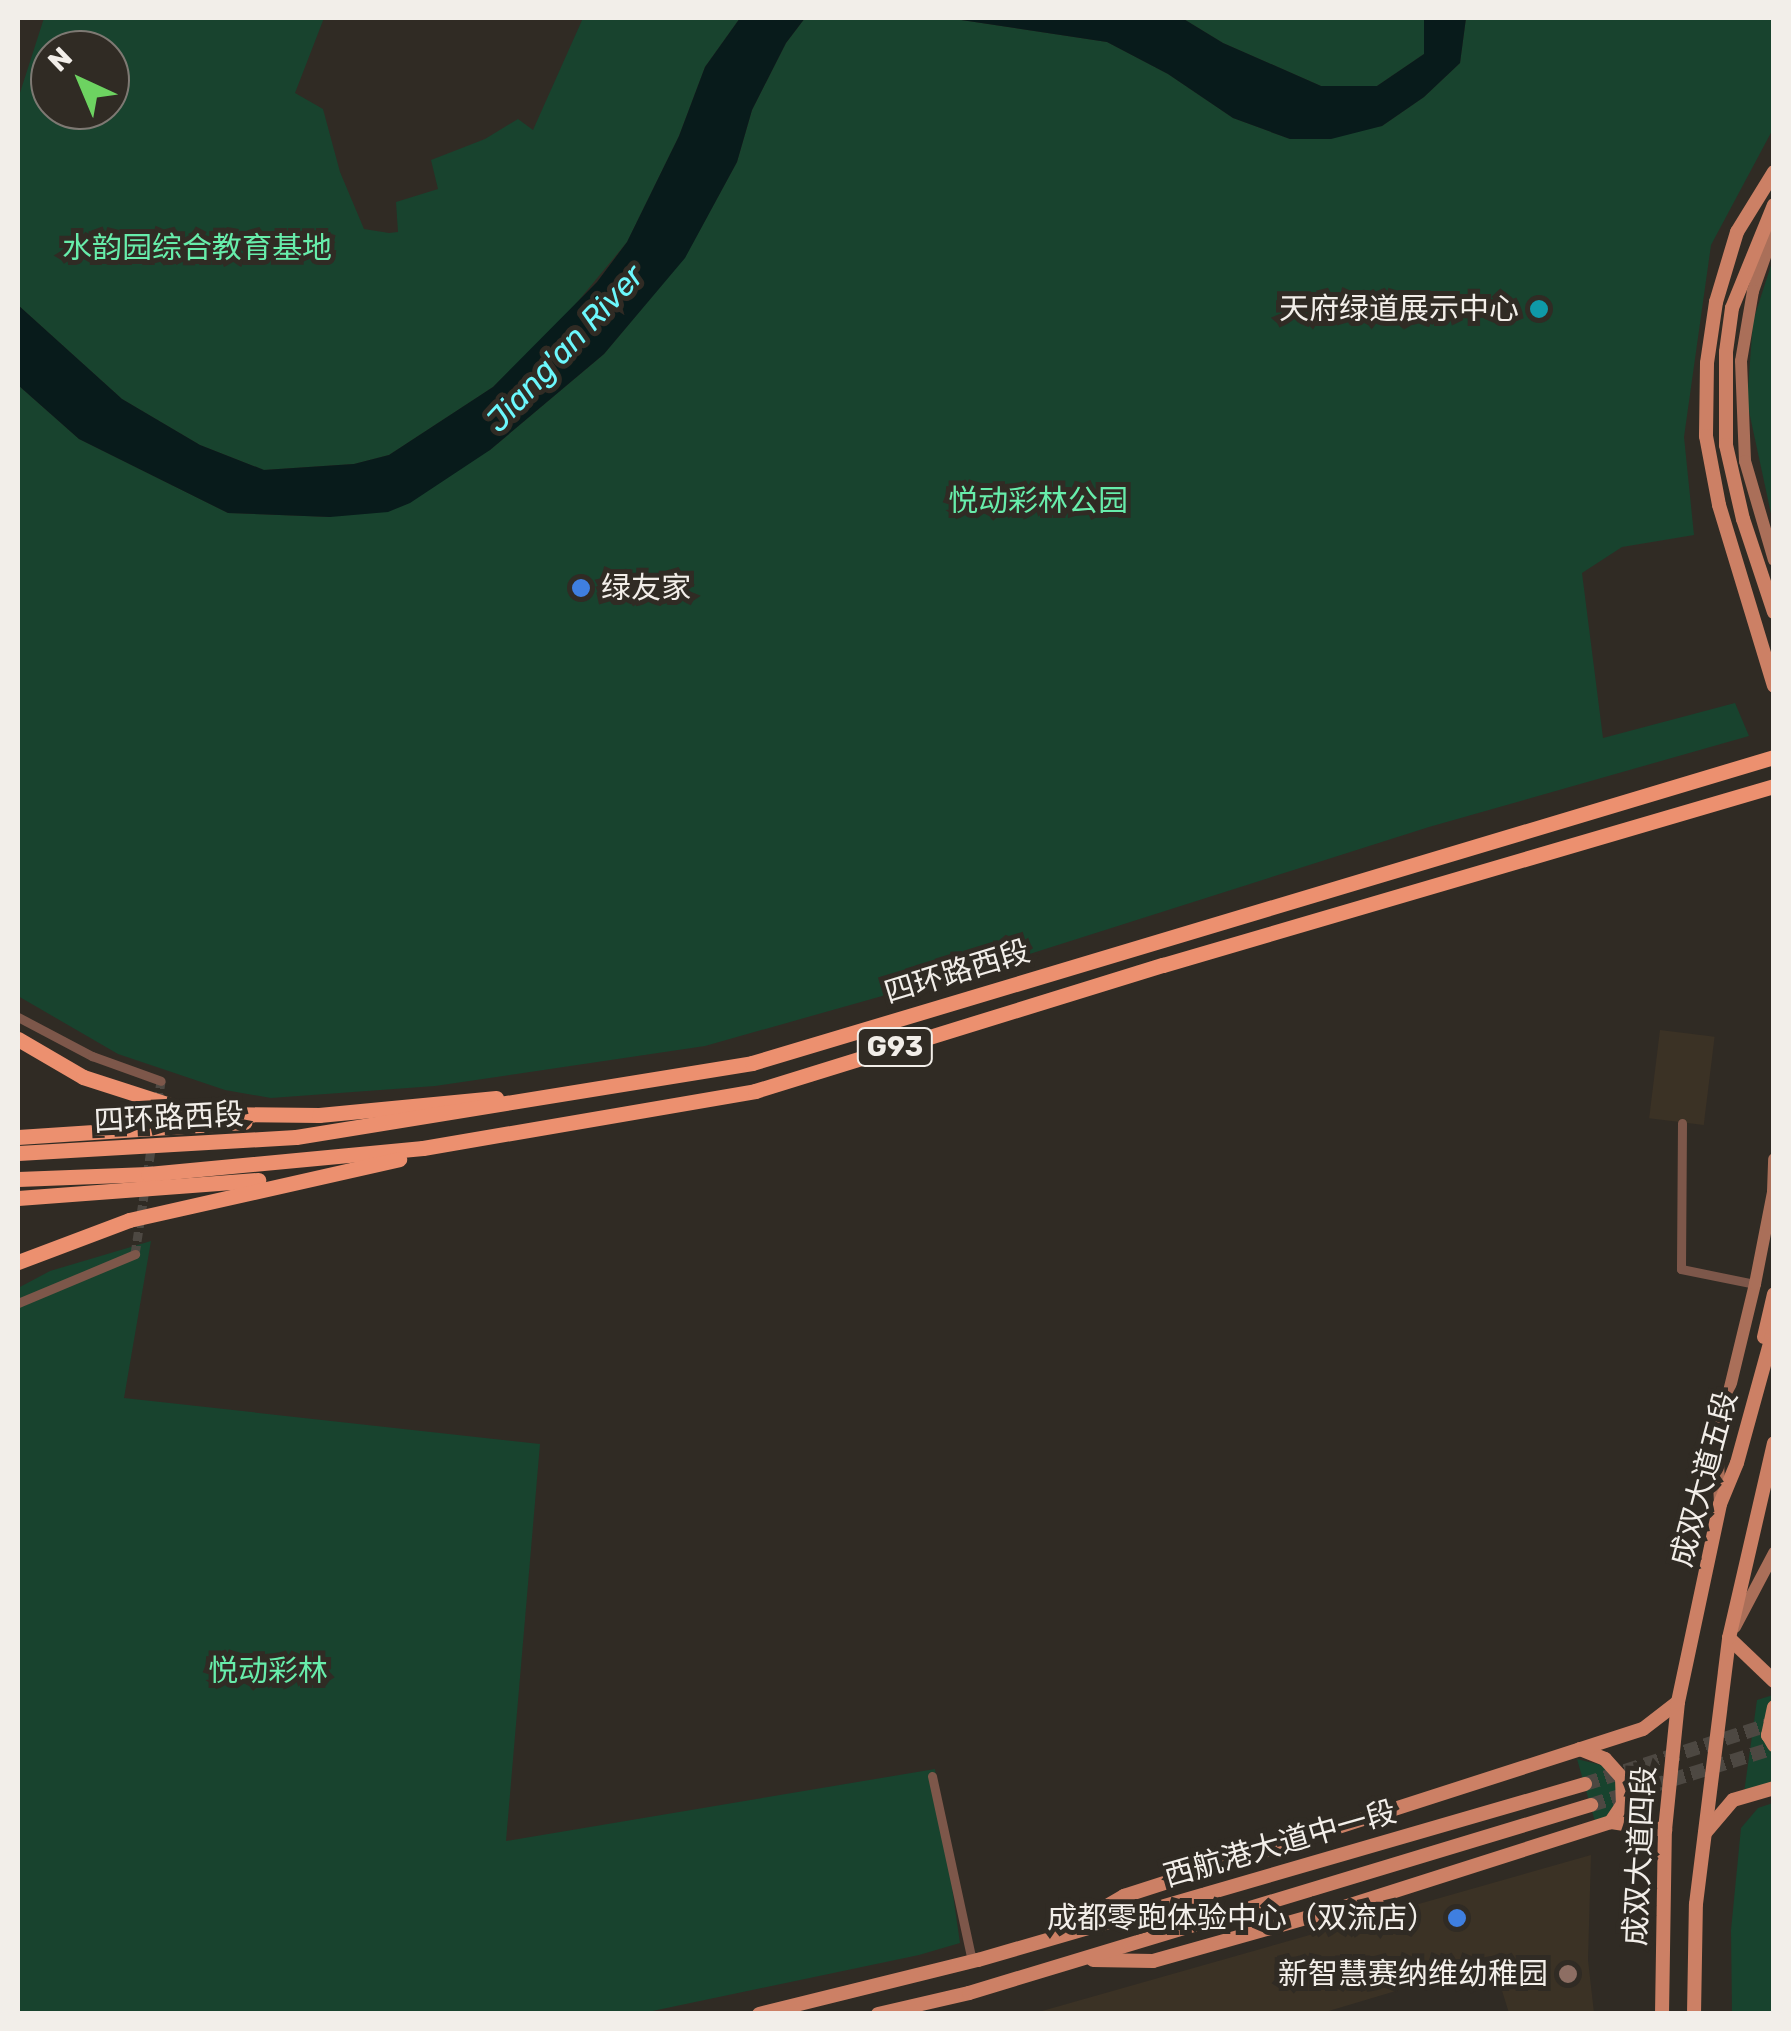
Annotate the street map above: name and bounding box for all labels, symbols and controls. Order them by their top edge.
north arrow [30,30,130,130]
text: N [41,41,79,78]
park label: 水韵园综合教育基地 [62,230,332,266]
water label: Jiang'an River [478,257,652,439]
place label: 天府绿道展示中心 [1279,291,1519,327]
marker: 天府绿道展示中心 [1528,298,1550,320]
park label: 悦动彩林公园 [948,483,1128,519]
place label: 绿友家 [601,570,691,606]
marker: 绿友家 [570,577,592,599]
street label: 四环路西段 [880,933,1034,1011]
road number: G93 [855,1024,935,1070]
street label: 四环路西段 [93,1096,245,1140]
street label: 成双大道五段 [1663,1387,1745,1571]
park label: 悦动彩林 [208,1653,328,1689]
street label: 成双大道四段 [1617,1765,1663,1947]
street label: 西航港大道中一段 [1160,1794,1400,1894]
place label: 成都零跑体验中心（双流店） [1047,1900,1437,1936]
marker: 成都零跑体验中心（双流店） [1446,1907,1468,1929]
place label: 新智慧赛纳维幼稚园 [1278,1956,1548,1992]
marker: 新智慧赛纳维幼稚园 [1557,1963,1579,1985]

